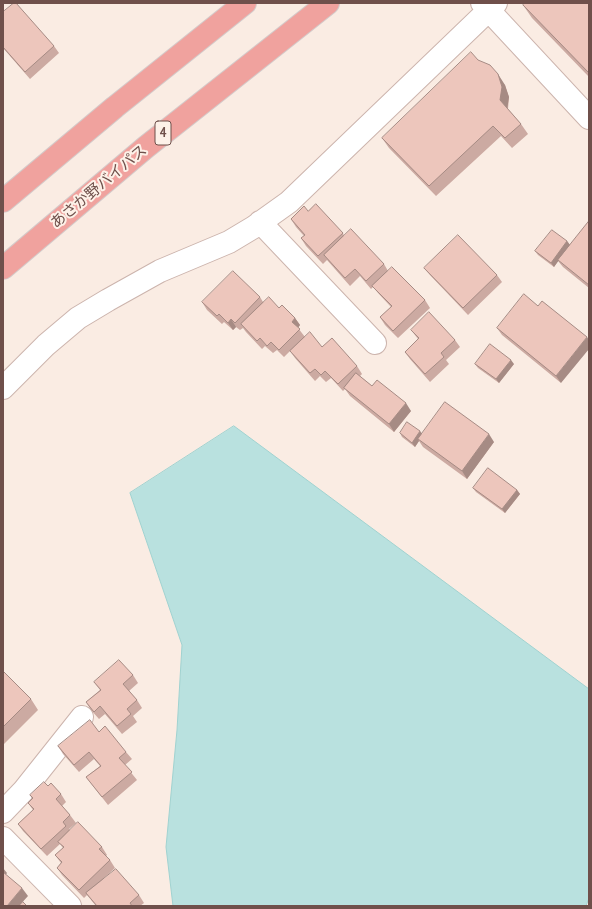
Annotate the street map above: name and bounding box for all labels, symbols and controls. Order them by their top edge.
road number: 4 [155,121,171,145]
street label: あさか野バイパス [47,142,151,232]

